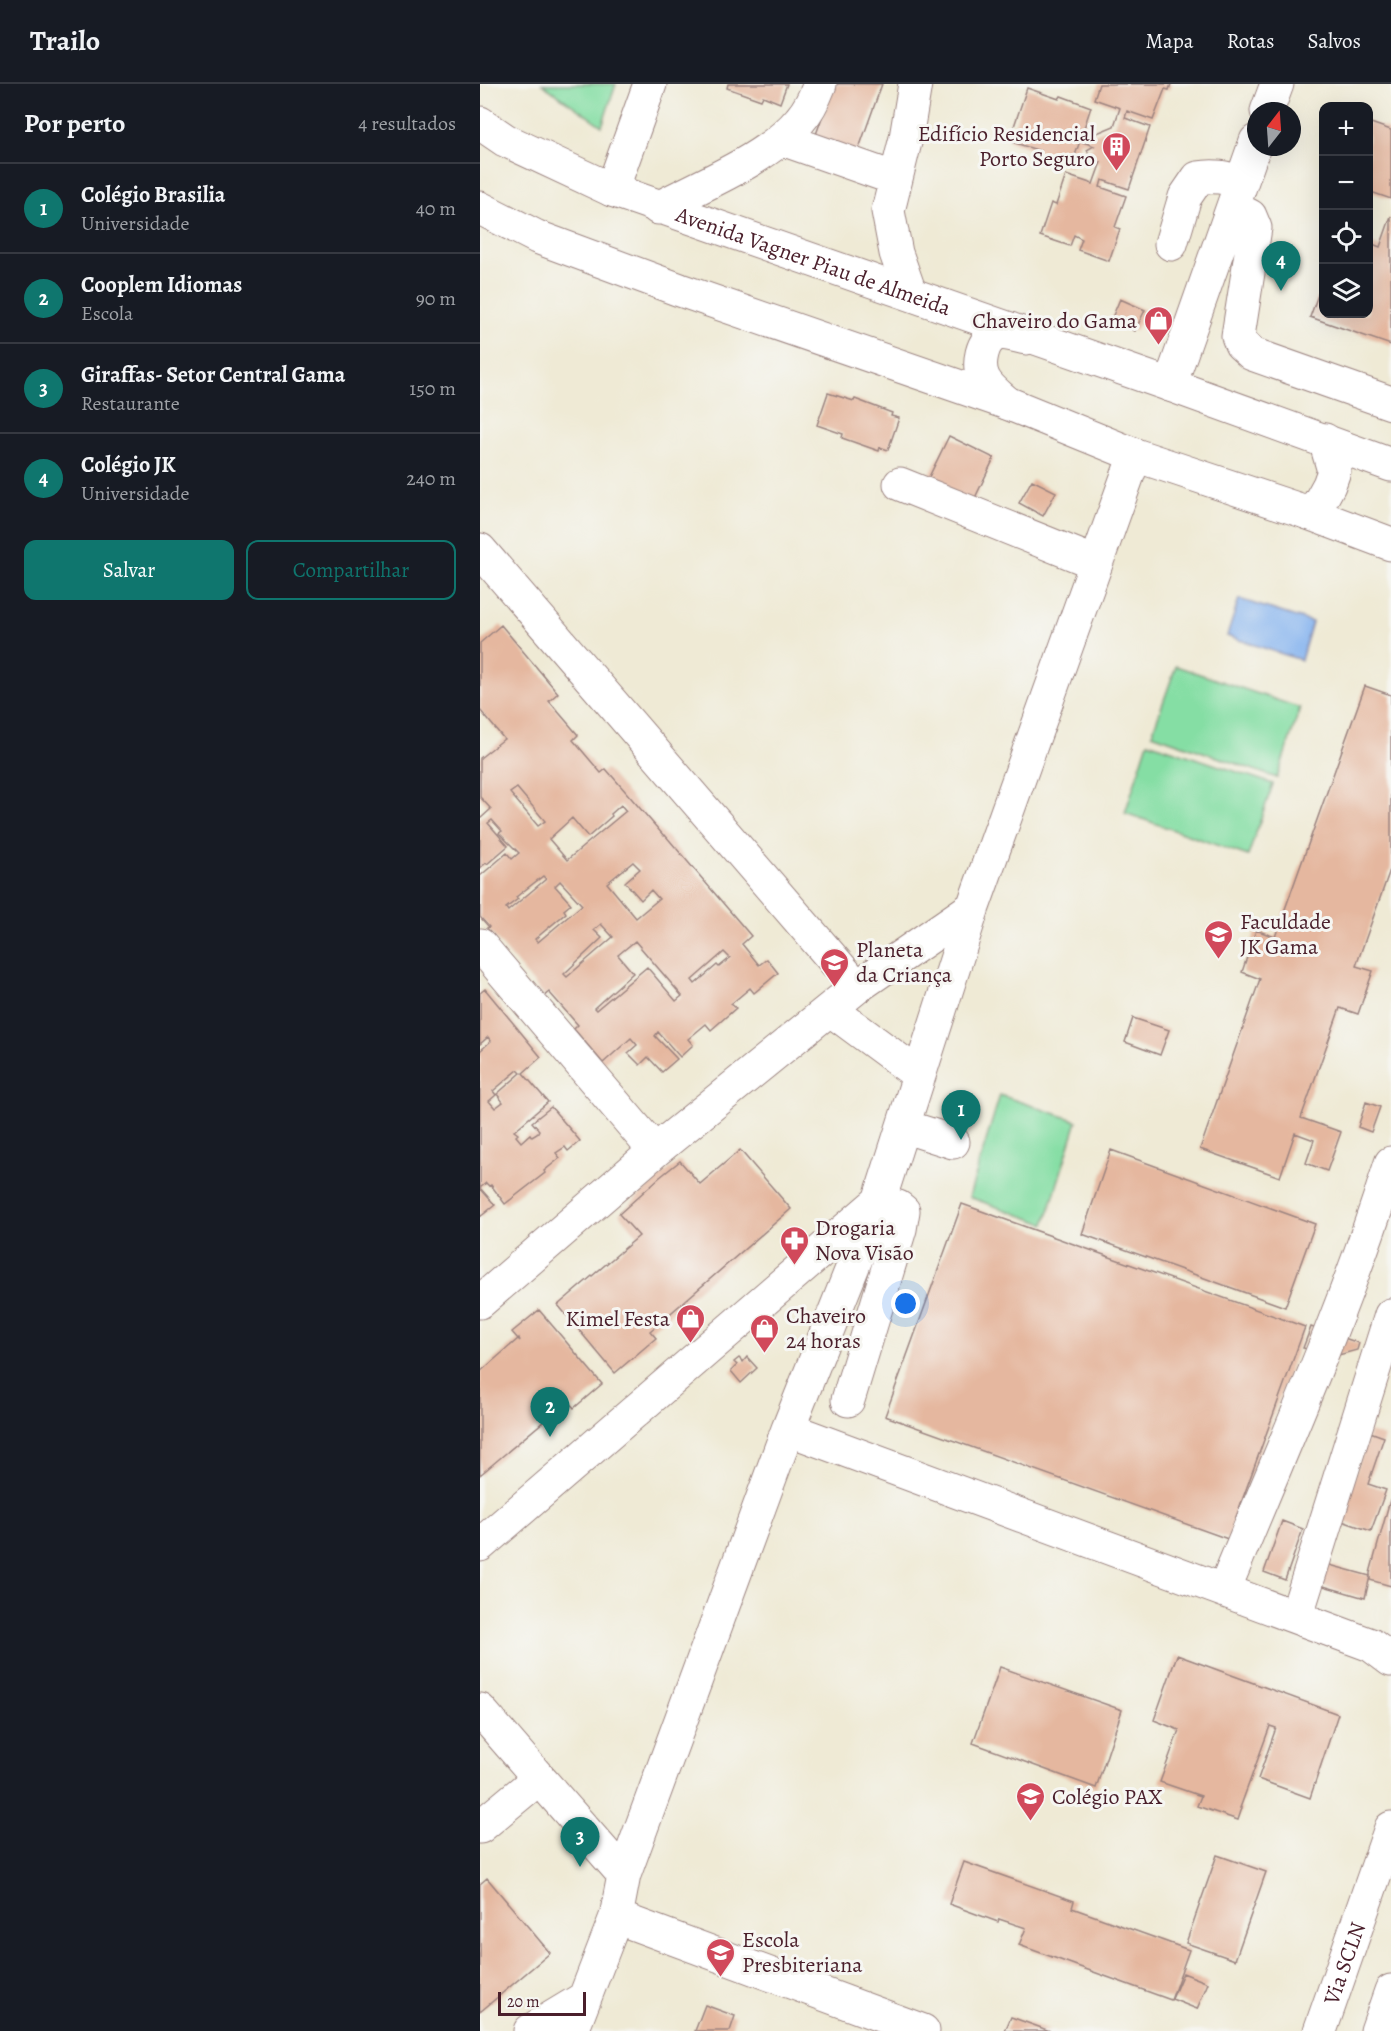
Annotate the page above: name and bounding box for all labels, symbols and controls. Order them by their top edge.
text: Trailo [30,22,100,60]
text: Mapa [1145,27,1194,55]
text: Rotas [1227,27,1274,55]
text: Salvos [1307,27,1361,55]
north arrow [1247,102,1301,156]
map controls [1319,102,1373,318]
button: + [1319,102,1373,156]
text: Por perto [24,106,125,141]
text: 4 resultados [358,110,456,137]
place label: Edifício Residencial Porto Seguro [918,119,1095,174]
building icon: Edifício Residencial Porto Seguro [1100,130,1132,172]
button: − [1319,156,1373,210]
text: Colégio Brasilia [81,180,225,210]
text: 1 [40,195,47,222]
text: 40 m [416,195,456,222]
street label: Avenida Vagner Piau de Almeida [671,199,955,324]
text: Universidade [81,210,189,237]
button: locate [1319,210,1373,264]
pin: 4 [1262,242,1300,291]
button: layers [1319,264,1373,318]
text: Cooplem Idiomas [81,270,242,300]
text: 2 [39,285,48,312]
text: 90 m [416,285,456,312]
text: Escola [81,300,133,327]
shop icon: Chaveiro do Gama [1142,304,1174,346]
place label: Chaveiro do Gama [972,306,1138,336]
text: Giraffas- Setor Central Gama [81,360,345,390]
text: 3 [39,375,48,402]
text: 150 m [409,375,456,402]
text: Restaurante [81,390,180,417]
text: Colégio JK [81,450,176,480]
text: 4 [39,465,48,492]
text: 240 m [406,465,456,492]
text: Universidade [81,480,189,507]
button: Salvar [24,540,234,600]
button: Compartilhar [246,540,456,600]
place label: Faculdade JK Gama [1240,907,1331,962]
school or university icon: Faculdade JK Gama [1203,918,1235,960]
place label: Planeta da Criança [856,935,953,990]
school or university icon: Planeta da Criança [819,946,851,988]
pin: 1 [942,1090,980,1140]
place label: Drogaria Nova Visão [815,1213,914,1268]
pharmacy icon: Drogaria Nova Visão [778,1224,810,1266]
your location [891,1289,920,1318]
place label: Chaveiro 24 horas [786,1301,866,1356]
shop icon: Kimel Festa [675,1302,707,1344]
place label: Kimel Festa [566,1304,671,1334]
shop icon: Chaveiro 24 horas [749,1312,781,1354]
pin: 2 [530,1388,570,1437]
school or university icon: Colégio PAX [1015,1780,1047,1822]
place label: Colégio PAX [1052,1782,1163,1812]
pin: 3 [560,1818,600,1867]
street label: Via SCLN [1316,1918,1373,2010]
place label: Escola Presbiteriana [742,1925,863,1980]
school or university icon: Escola Presbiteriana [705,1936,737,1978]
scale bar [498,1989,586,2016]
text: 20 m [507,1991,540,2013]

